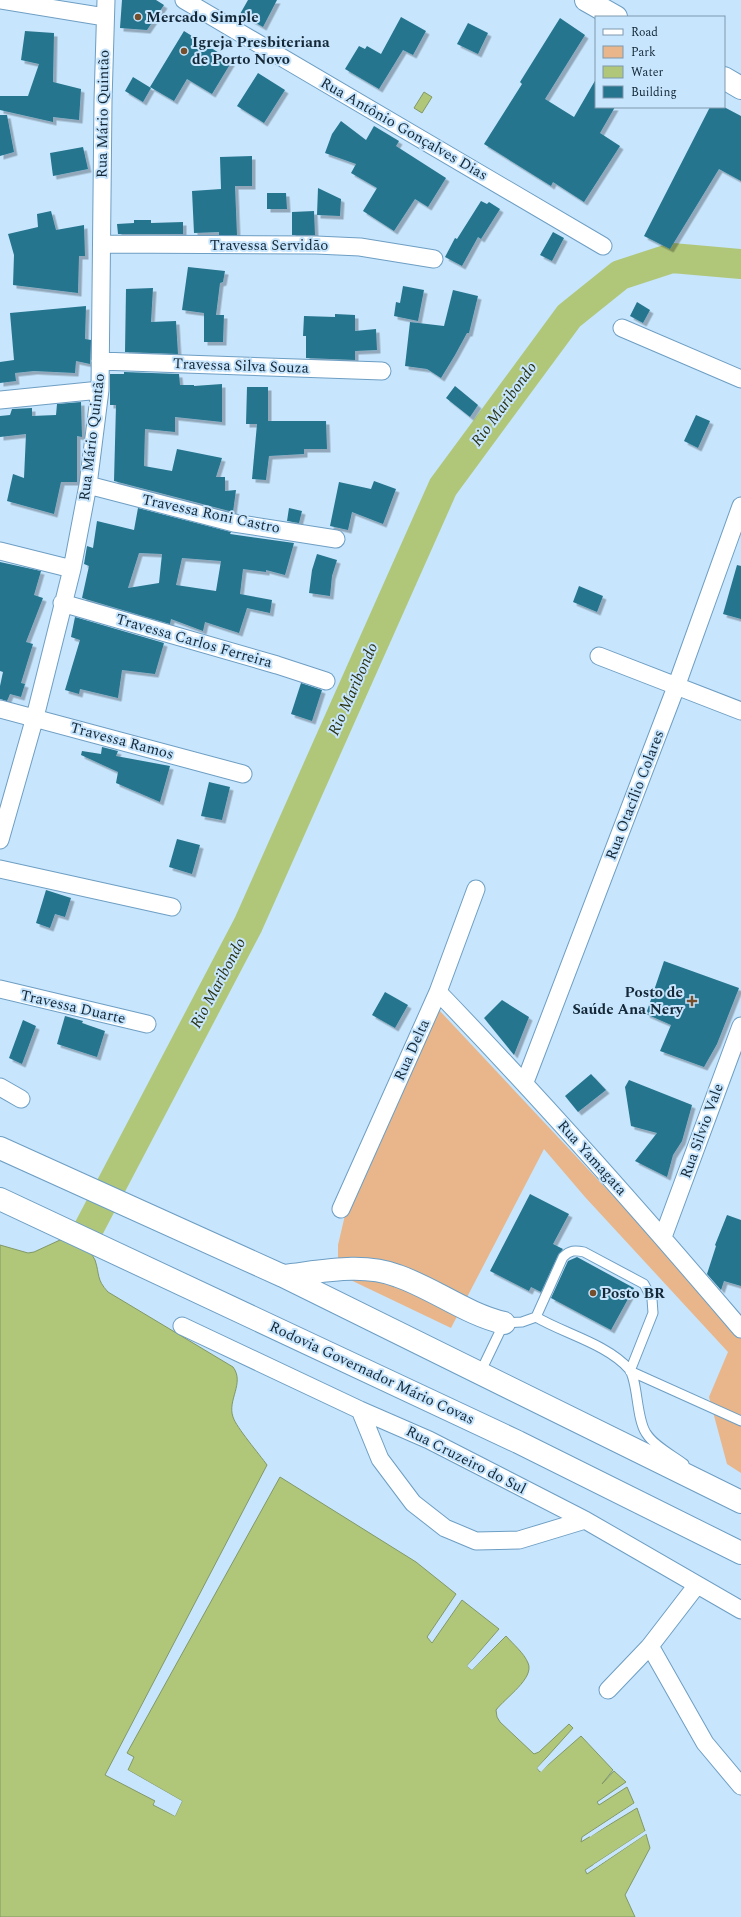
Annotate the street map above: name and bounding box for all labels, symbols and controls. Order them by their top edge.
place label: Mercado Simple [146,6,259,29]
marker: Mercado Simple [133,12,143,22]
legend [595,16,725,108]
text: Road [631,23,658,42]
place label: Igreja Presbiteriana de Porto Novo [192,31,330,71]
text: Park [631,43,656,62]
marker: Igreja Presbiteriana de Porto Novo [179,46,189,56]
street label: Rua Mário Quintão [90,50,116,178]
text: Water [631,63,663,82]
street label: Rua Antônio Gonçalves Dias [316,72,492,186]
text: Building [631,83,677,102]
street label: Travessa Servidão [210,234,328,257]
street label: Travessa Silva Souza [173,352,310,380]
water label: Rio Maribondo [465,357,543,451]
street label: Rua Mário Quintão [73,372,111,502]
street label: Travessa Roni Castro [140,488,282,540]
street label: Travessa Carlos Ferreira [113,608,276,675]
water label: Rio Maribondo [322,639,384,739]
street label: Travessa Ramos [68,716,176,766]
street label: Rua Otacílio Colares [600,727,670,863]
water label: Rio Maribondo [184,933,252,1033]
place label: Posto de Saúde Ana Nery [572,981,684,1021]
street label: Travessa Duarte [18,984,128,1030]
marker: Posto de Saúde Ana Nery [686,995,698,1007]
street label: Rua Delta [388,1015,436,1085]
street label: Rua Silvio Vale [674,1080,730,1182]
street label: Rua Yamagata [552,1115,633,1201]
place label: Posto BR [601,1282,666,1305]
marker: Posto BR [588,1288,598,1298]
street label: Rodovia Governador Mário Covas [266,1315,478,1431]
street label: Rua Cruzeiro do Sul [402,1420,530,1500]

